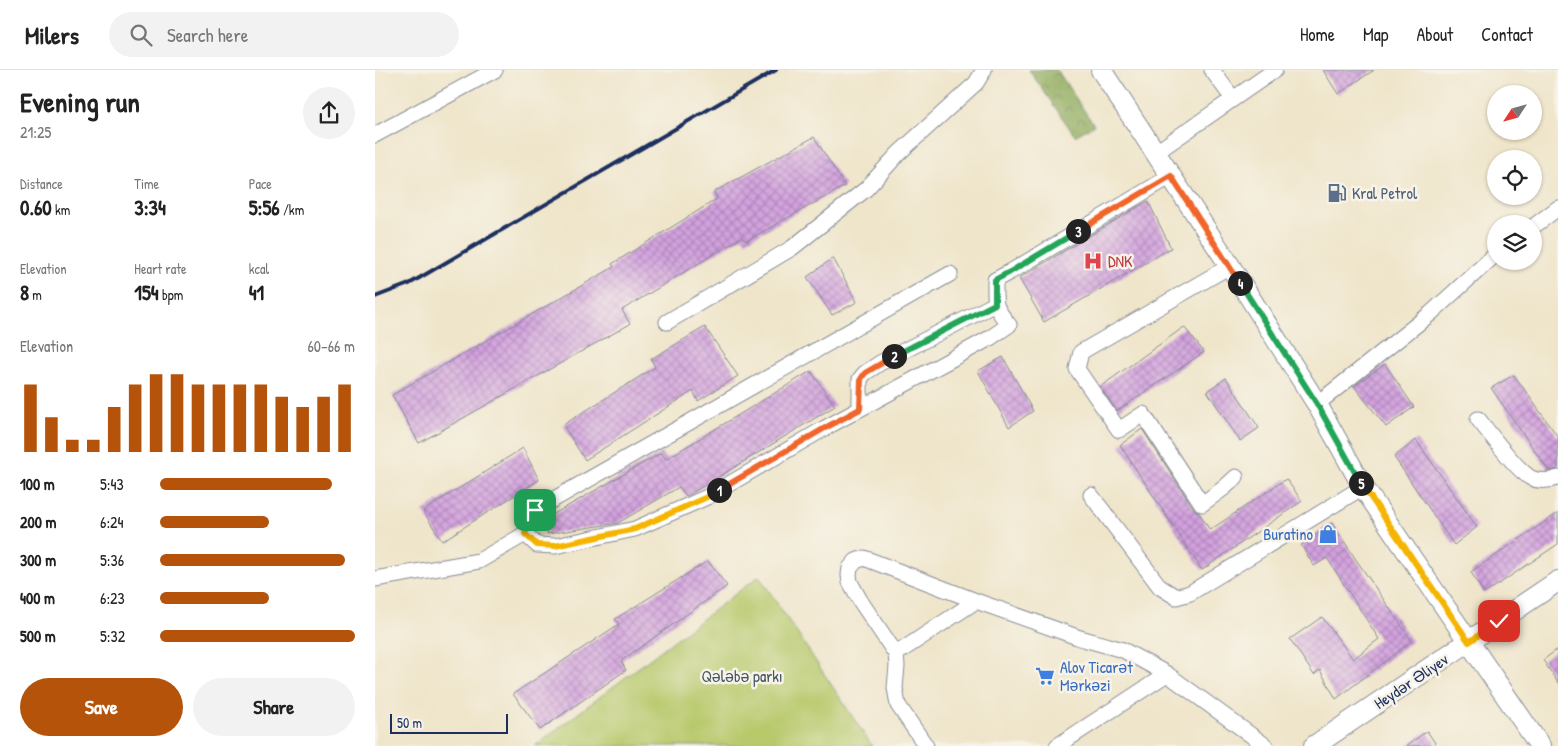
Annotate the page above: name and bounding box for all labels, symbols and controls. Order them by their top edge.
search box [109,12,459,57]
text: Milers [25,19,79,51]
icon: search [127,21,155,49]
text: Search here [167,22,248,48]
text: Home [1300,22,1335,47]
text: Map [1363,22,1388,47]
text: About [1416,22,1453,47]
text: Contact [1481,22,1533,47]
text: Evening run [20,83,140,121]
north arrow [1487,85,1543,140]
map controls [1487,85,1542,270]
button: share [303,87,355,139]
text: 21:25 [20,121,51,143]
button: locate [1487,150,1542,205]
text: Distance [20,174,63,193]
text: Time [134,174,159,193]
text: Pace [249,174,272,193]
fuel station icon: Kral Petrol [1326,182,1348,204]
place label: Kral Petrol [1352,182,1418,204]
text: 0.60 [20,193,52,222]
text: 3:34 [134,193,166,222]
text: 5:56 [249,193,280,222]
text: km [52,200,70,219]
text: /km [280,200,304,219]
button: layers [1487,215,1542,270]
pin: 3 [1065,218,1091,244]
text: 3 [1075,222,1082,241]
hospital icon: DNK [1082,250,1104,272]
place label: DNK [1108,250,1133,272]
text: Elevation [20,259,67,278]
text: Heart rate [134,259,187,278]
text: kcal [249,259,269,278]
pin: 4 [1227,270,1253,296]
text: 4 [1238,274,1243,293]
text: 8 [20,278,29,307]
text: 154 [134,278,159,307]
text: 41 [249,278,264,307]
text: m [29,285,42,304]
text: bpm [159,285,183,304]
text: Elevation [20,335,73,357]
text: 60–66 m [307,335,355,357]
pin: 2 [881,344,907,368]
text: 2 [891,347,898,366]
pin: 5 [1349,470,1373,496]
text: 100 m [20,473,55,495]
text: 5:43 [100,473,124,495]
text: 5 [1359,474,1364,493]
pin: 1 [707,478,731,502]
text: 1 [717,481,722,500]
pin [514,489,556,531]
icon: arrive [521,496,549,524]
text: 200 m [20,511,56,533]
text: 6:24 [100,511,124,533]
place label: Buratino [1263,523,1314,545]
shop icon: Buratino [1317,523,1339,545]
text: 300 m [20,549,56,571]
text: 5:36 [100,549,124,571]
text: 400 m [20,587,55,609]
text: 6:23 [100,587,125,609]
pin [1478,600,1520,642]
icon: check [1485,607,1513,635]
text: 500 m [20,625,56,647]
text: 5:32 [100,625,125,647]
street label: Heydər Əliyev [1370,648,1453,714]
place label: Alov Ticarət Mərkəzi [1060,656,1133,696]
park label: Qələbə parkı [701,665,783,687]
supermarket icon: Alov Ticarət Mərkəzi [1034,665,1056,687]
button: Save [20,678,183,736]
button: Share [193,678,355,736]
scale bar [390,711,507,734]
text: 50 m [397,713,422,732]

